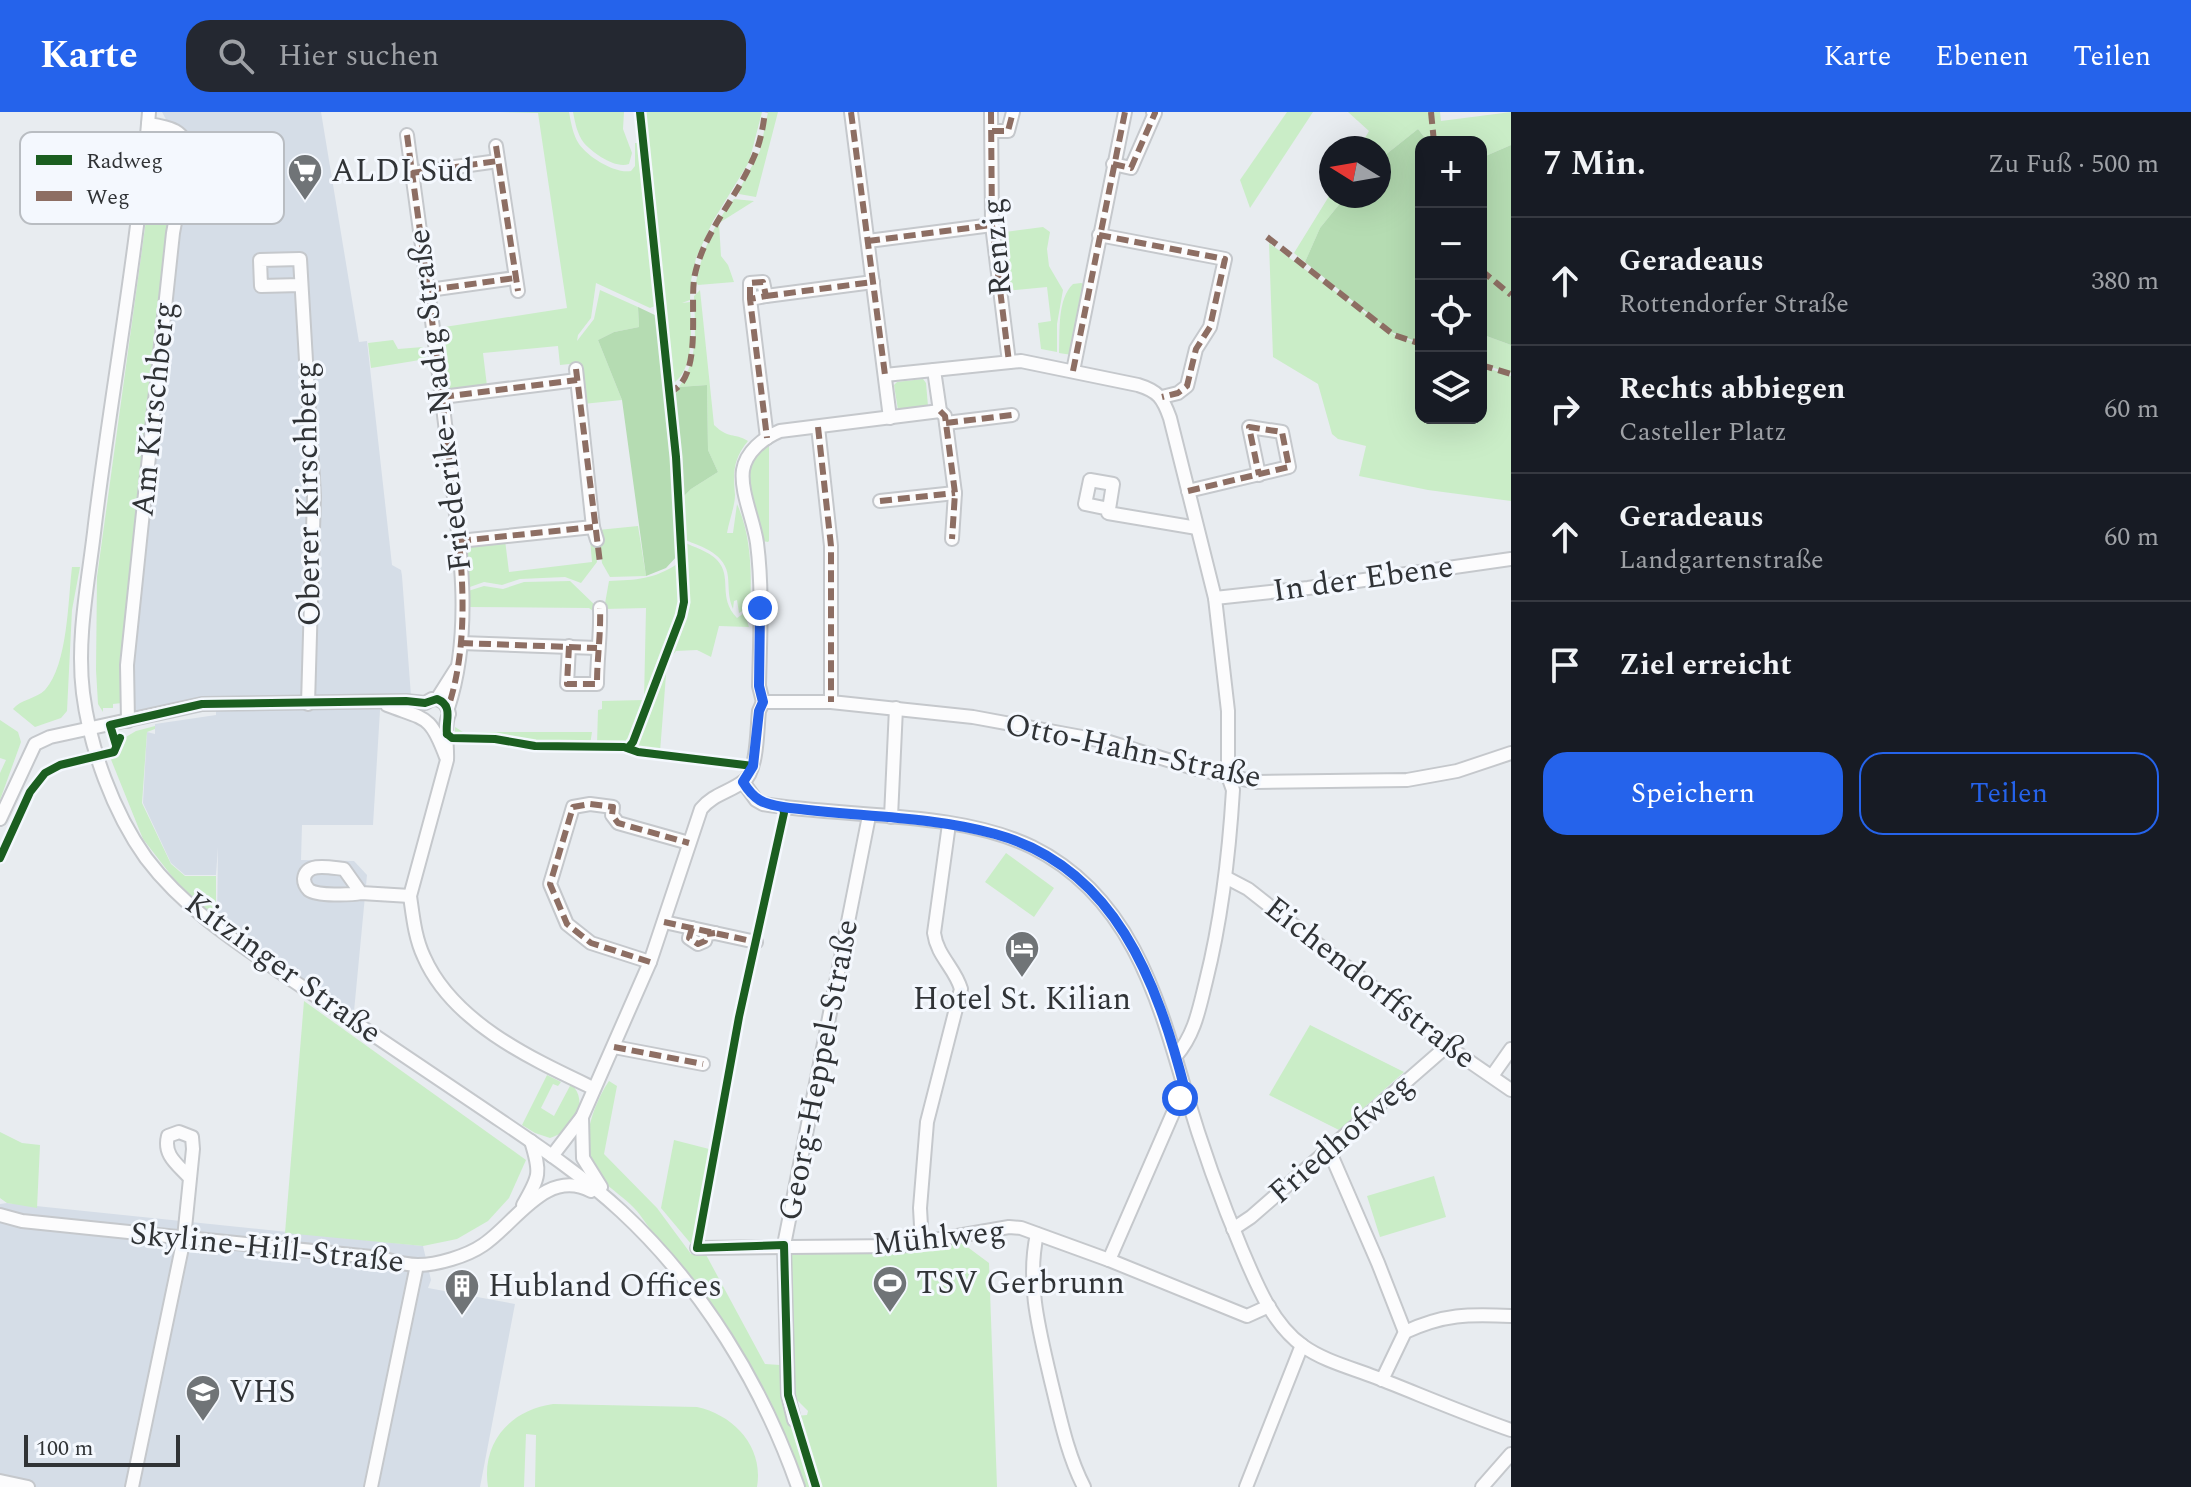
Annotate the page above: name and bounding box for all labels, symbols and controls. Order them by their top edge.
search box [186,20,746,92]
text: Karte [40,27,138,85]
text: Hier suchen [278,33,439,79]
icon: search [214,34,258,78]
text: Karte [1823,35,1891,78]
text: Ebenen [1935,35,2029,78]
text: Teilen [2073,35,2151,78]
legend [20,132,284,224]
north arrow [1319,136,1391,208]
map controls [1415,136,1487,424]
button: + [1415,136,1487,208]
text: 7 Min. [1543,138,1646,190]
text: Zu Fuß · 500 m [1988,144,2159,184]
text: Radweg [86,145,163,178]
place label: ALDI Süd [331,147,473,196]
supermarket icon: ALDI Süd [286,152,324,202]
text: Weg [86,181,130,214]
street label: Renzig [968,196,1026,298]
button: − [1415,208,1487,280]
street label: Friederike-Nadig Straße [395,226,485,574]
text: Geradeaus [1619,238,1764,284]
icon: ahead [1543,259,1587,303]
text: 380 m [2091,261,2159,301]
button: locate [1415,280,1487,352]
text: Rottendorfer Straße [1619,284,1849,324]
street label: Am Kirschberg [118,299,190,519]
button: layers [1415,352,1487,424]
street label: Oberer Kirschberg [281,361,335,627]
text: Rechts abbiegen [1619,366,1846,412]
icon: right [1543,387,1587,431]
text: 60 m [2104,389,2159,429]
text: Casteller Platz [1619,412,1787,452]
text: Geradeaus [1619,494,1764,540]
icon: ahead [1543,515,1587,559]
text: 60 m [2104,517,2159,557]
text: Landgartenstraße [1619,540,1824,580]
street label: In der Ebene [1270,542,1456,616]
route end [742,590,778,626]
text: Ziel erreicht [1619,642,1792,688]
icon: arrive [1543,643,1587,687]
street label: Otto-Hahn-Straße [1000,700,1266,802]
button: Speichern [1543,752,1843,835]
button: Teilen [1859,752,2159,835]
street label: Kitzinger Straße [174,879,392,1057]
street label: Eichendorffstraße [1253,884,1487,1082]
street label: Georg-Heppel-Straße [766,915,872,1225]
hotel icon: Hotel St. Kilian [1003,929,1041,979]
place label: Hotel St. Kilian [913,975,1131,1024]
street label: Friedhofweg [1257,1062,1425,1216]
route start [1162,1080,1198,1116]
street label: Mühlweg [870,1207,1008,1269]
street label: Skyline-Hill-Straße [128,1209,406,1287]
place label: TSV Gerbrunn [916,1259,1125,1308]
place label: Hubland Offices [488,1262,722,1311]
sports icon: TSV Gerbrunn [871,1264,909,1314]
building icon: Hubland Offices [443,1267,481,1317]
place label: VHS [229,1368,296,1417]
school or university icon: VHS [184,1373,222,1423]
scale bar [24,1431,180,1467]
text: 100 m [36,1432,93,1465]

